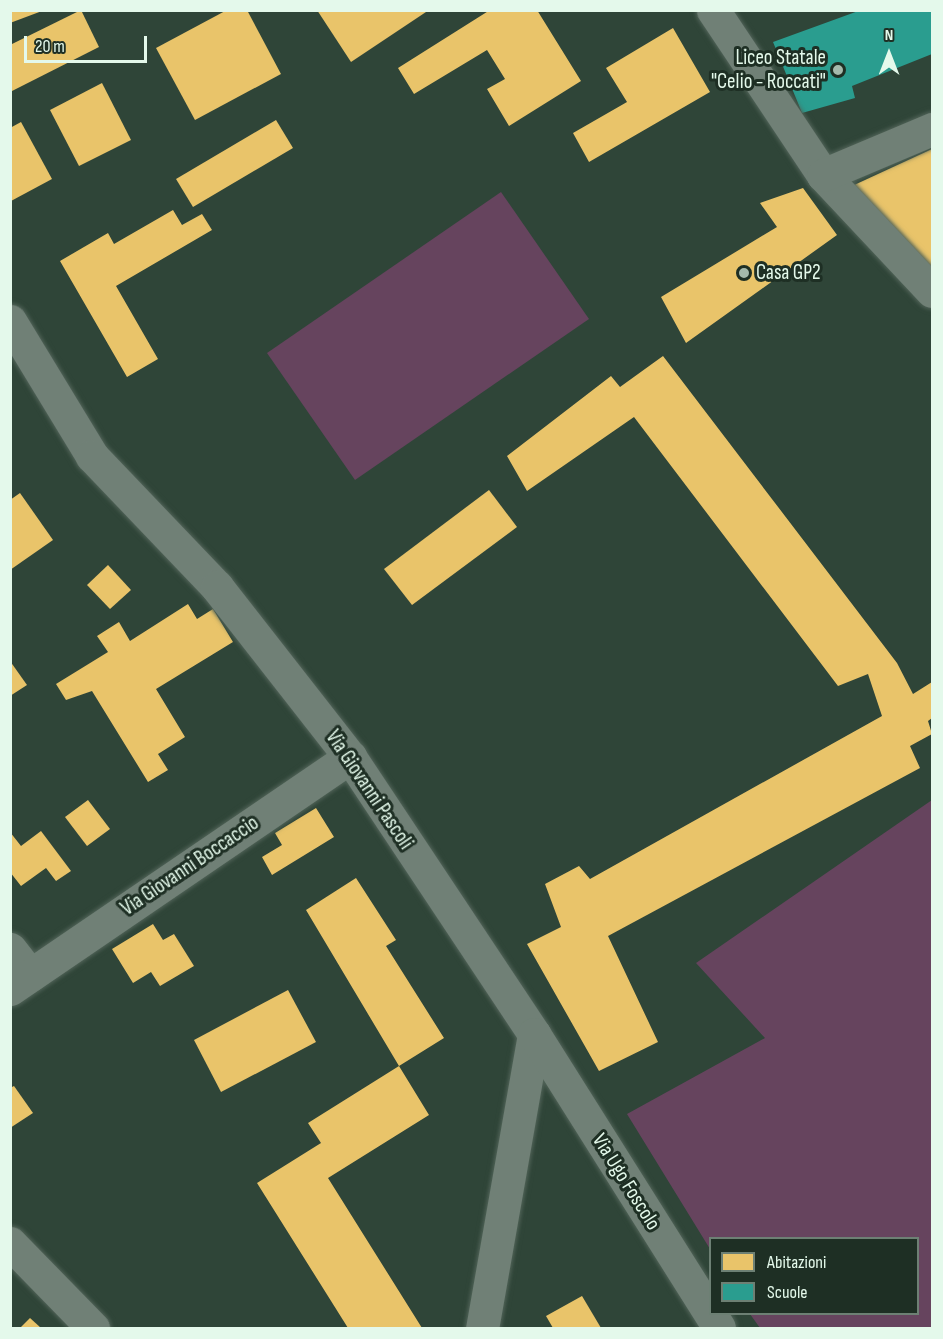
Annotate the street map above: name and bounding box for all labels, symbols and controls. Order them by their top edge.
scale bar [27,24,150,62]
north arrow [859,24,919,84]
text: N [885,26,893,45]
text: 20 m [35,36,65,57]
place label: Liceo Statale "Celio - Roccati" [711,45,826,95]
marker: Liceo Statale "Celio - Roccati" [831,63,845,77]
place label: Casa GP2 [756,260,821,286]
marker: Casa GP2 [737,266,751,280]
street label: Via Giovanni Pascoli [320,726,418,854]
street label: Via Giovanni Boccaccio [116,811,264,921]
street label: Via Ugo Foscolo [586,1129,666,1235]
legend [709,1237,919,1315]
text: Abitazioni [767,1252,826,1273]
text: Scuole [767,1282,807,1303]

